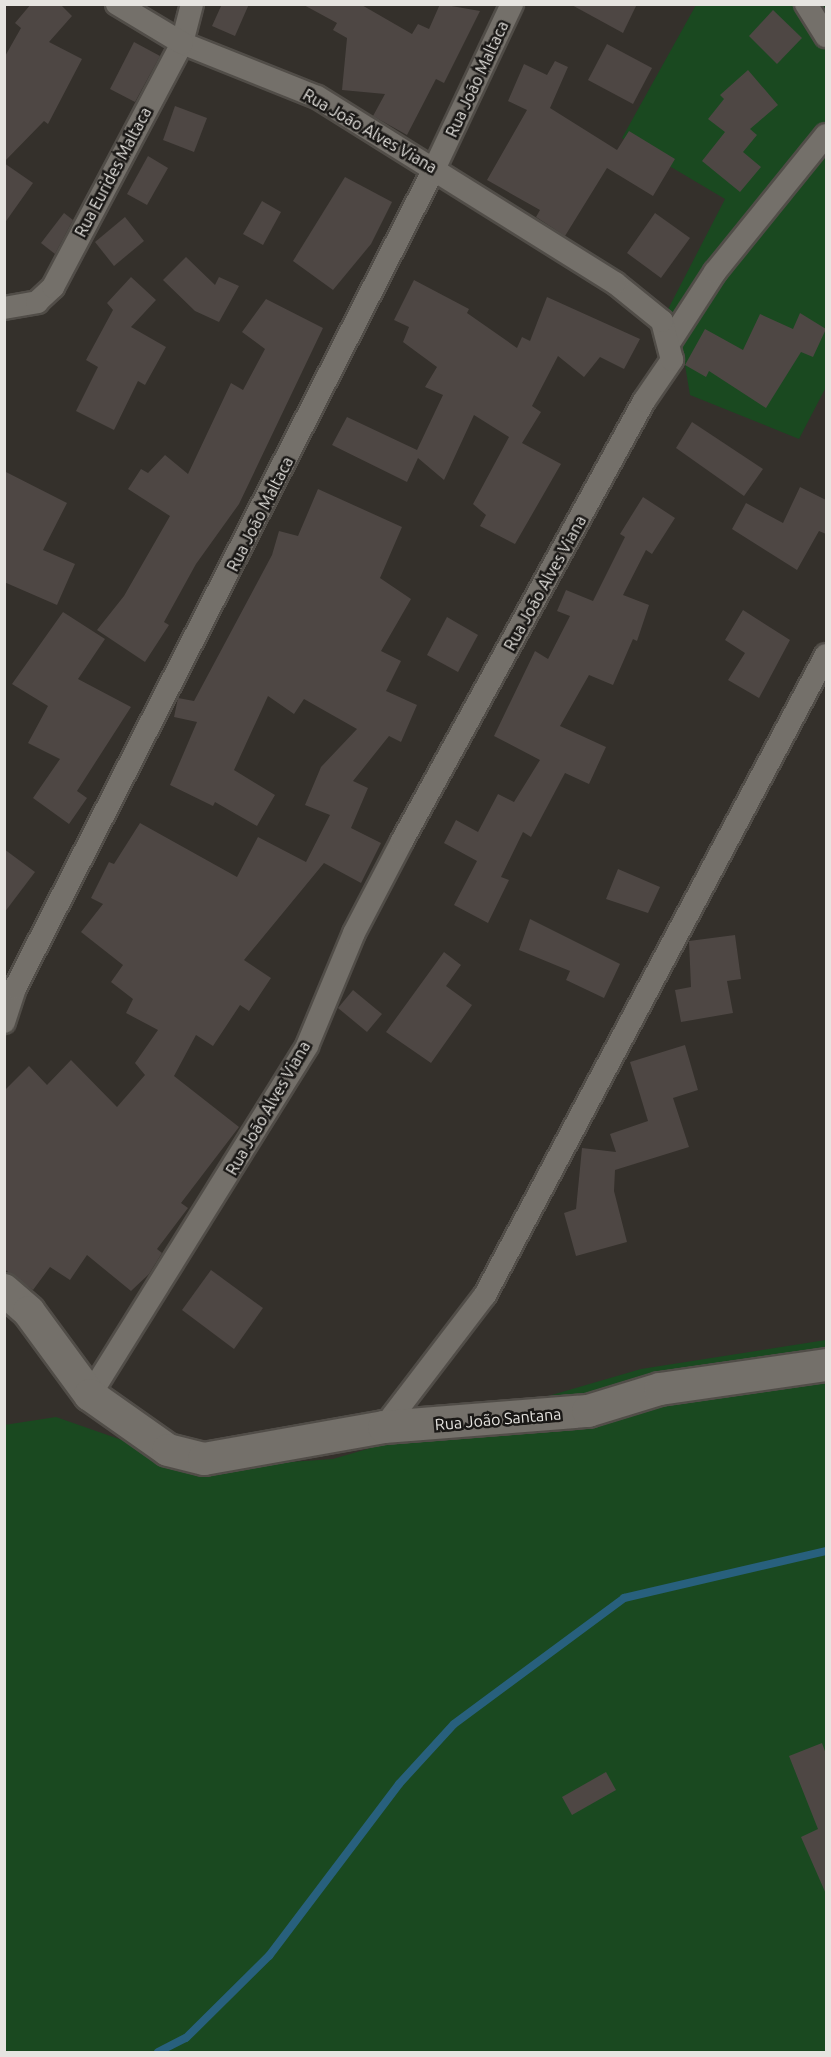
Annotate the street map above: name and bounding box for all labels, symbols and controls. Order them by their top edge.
street label: Rua João Maltaca [442,18,512,140]
street label: Rua João Alves Viana [300,85,440,177]
street label: Rua Eurides Maltaca [71,104,155,240]
street label: Rua João Maltaca [223,454,297,574]
street label: Rua João Alves Viana [500,512,590,654]
street label: Rua João Alves Viana [222,1038,314,1178]
street label: Rua João Santana [434,1404,562,1434]

